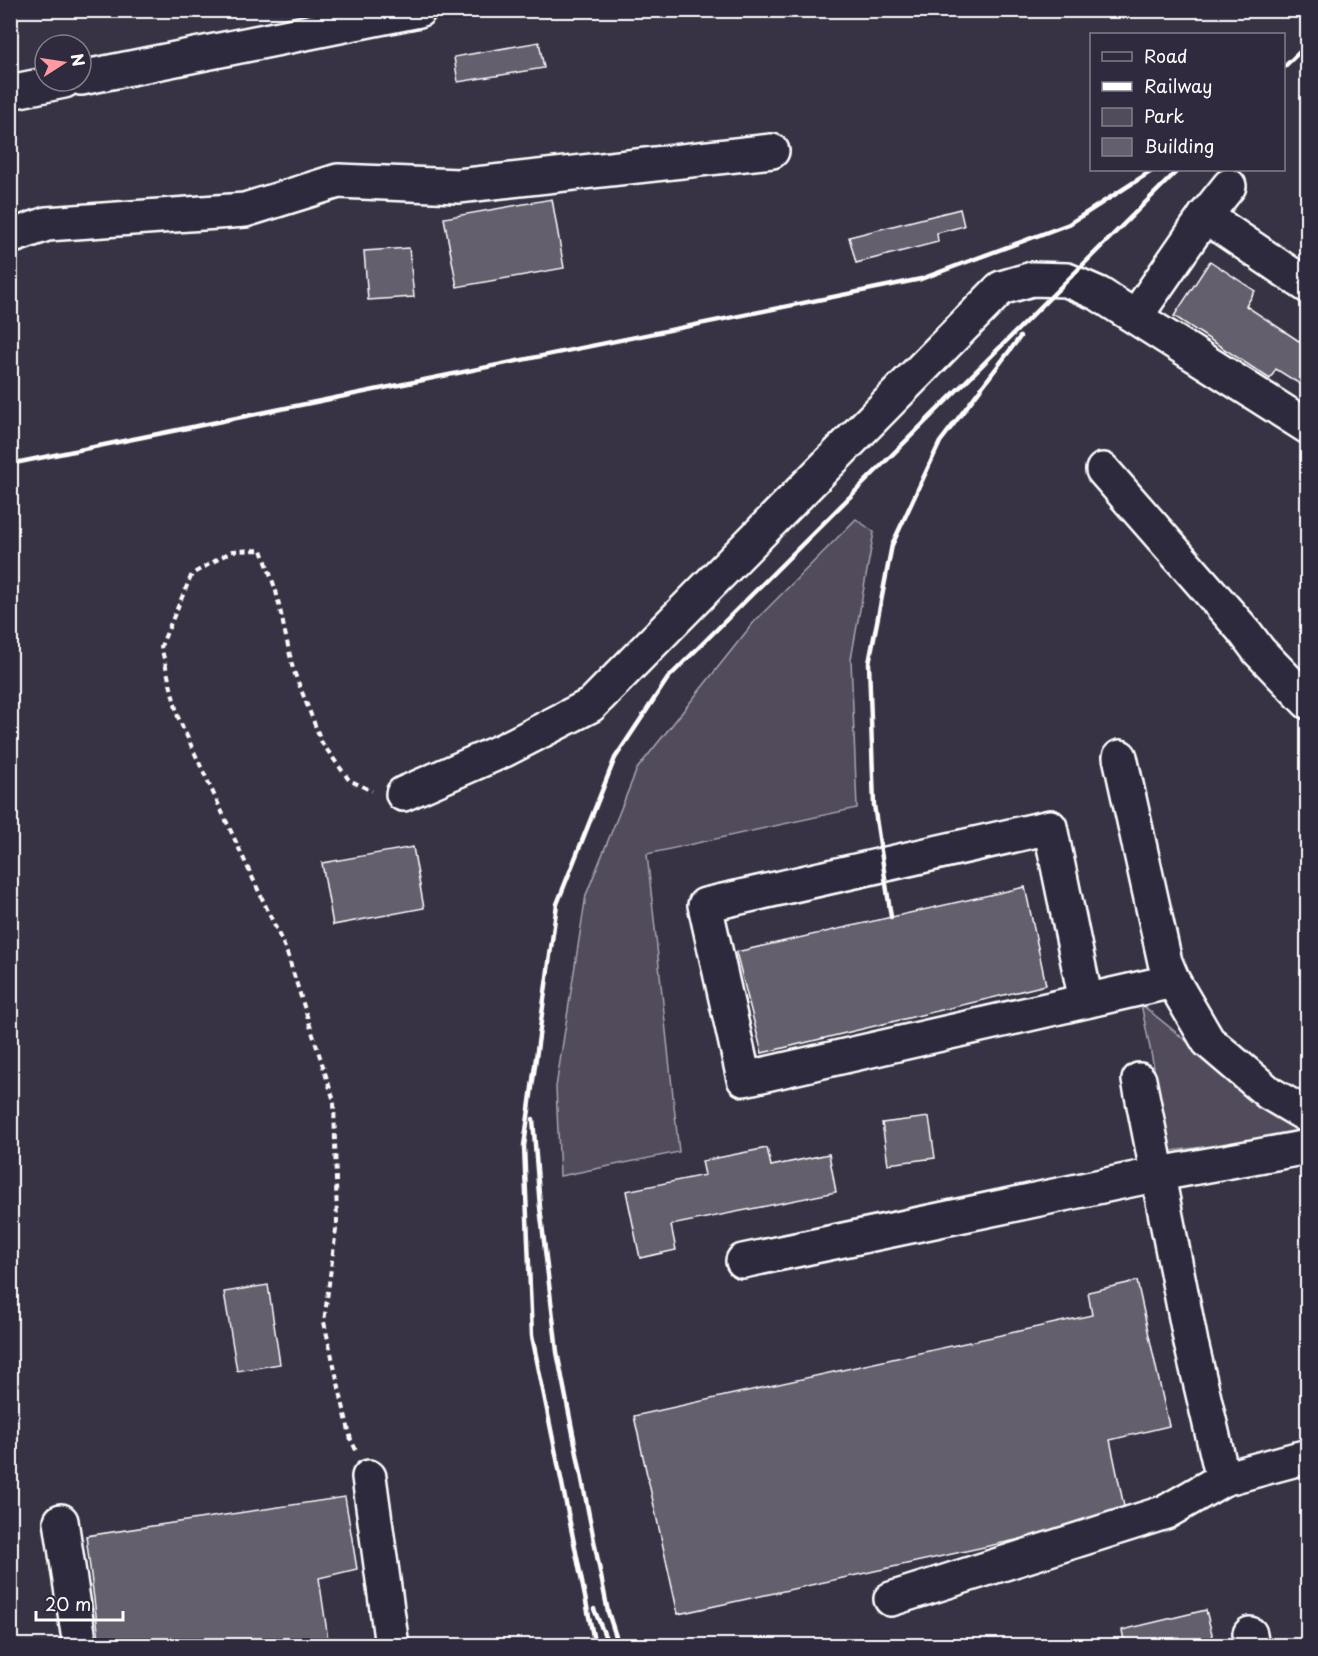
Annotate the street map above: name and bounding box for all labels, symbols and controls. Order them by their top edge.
north arrow [33,33,93,93]
legend [1090,33,1285,171]
text: Road [1144,42,1188,69]
text: N [66,51,92,68]
text: Railway [1144,72,1212,99]
text: Park [1144,102,1184,129]
text: Building [1144,132,1214,159]
scale bar [36,1584,123,1622]
text: 20 m [45,1590,91,1617]

